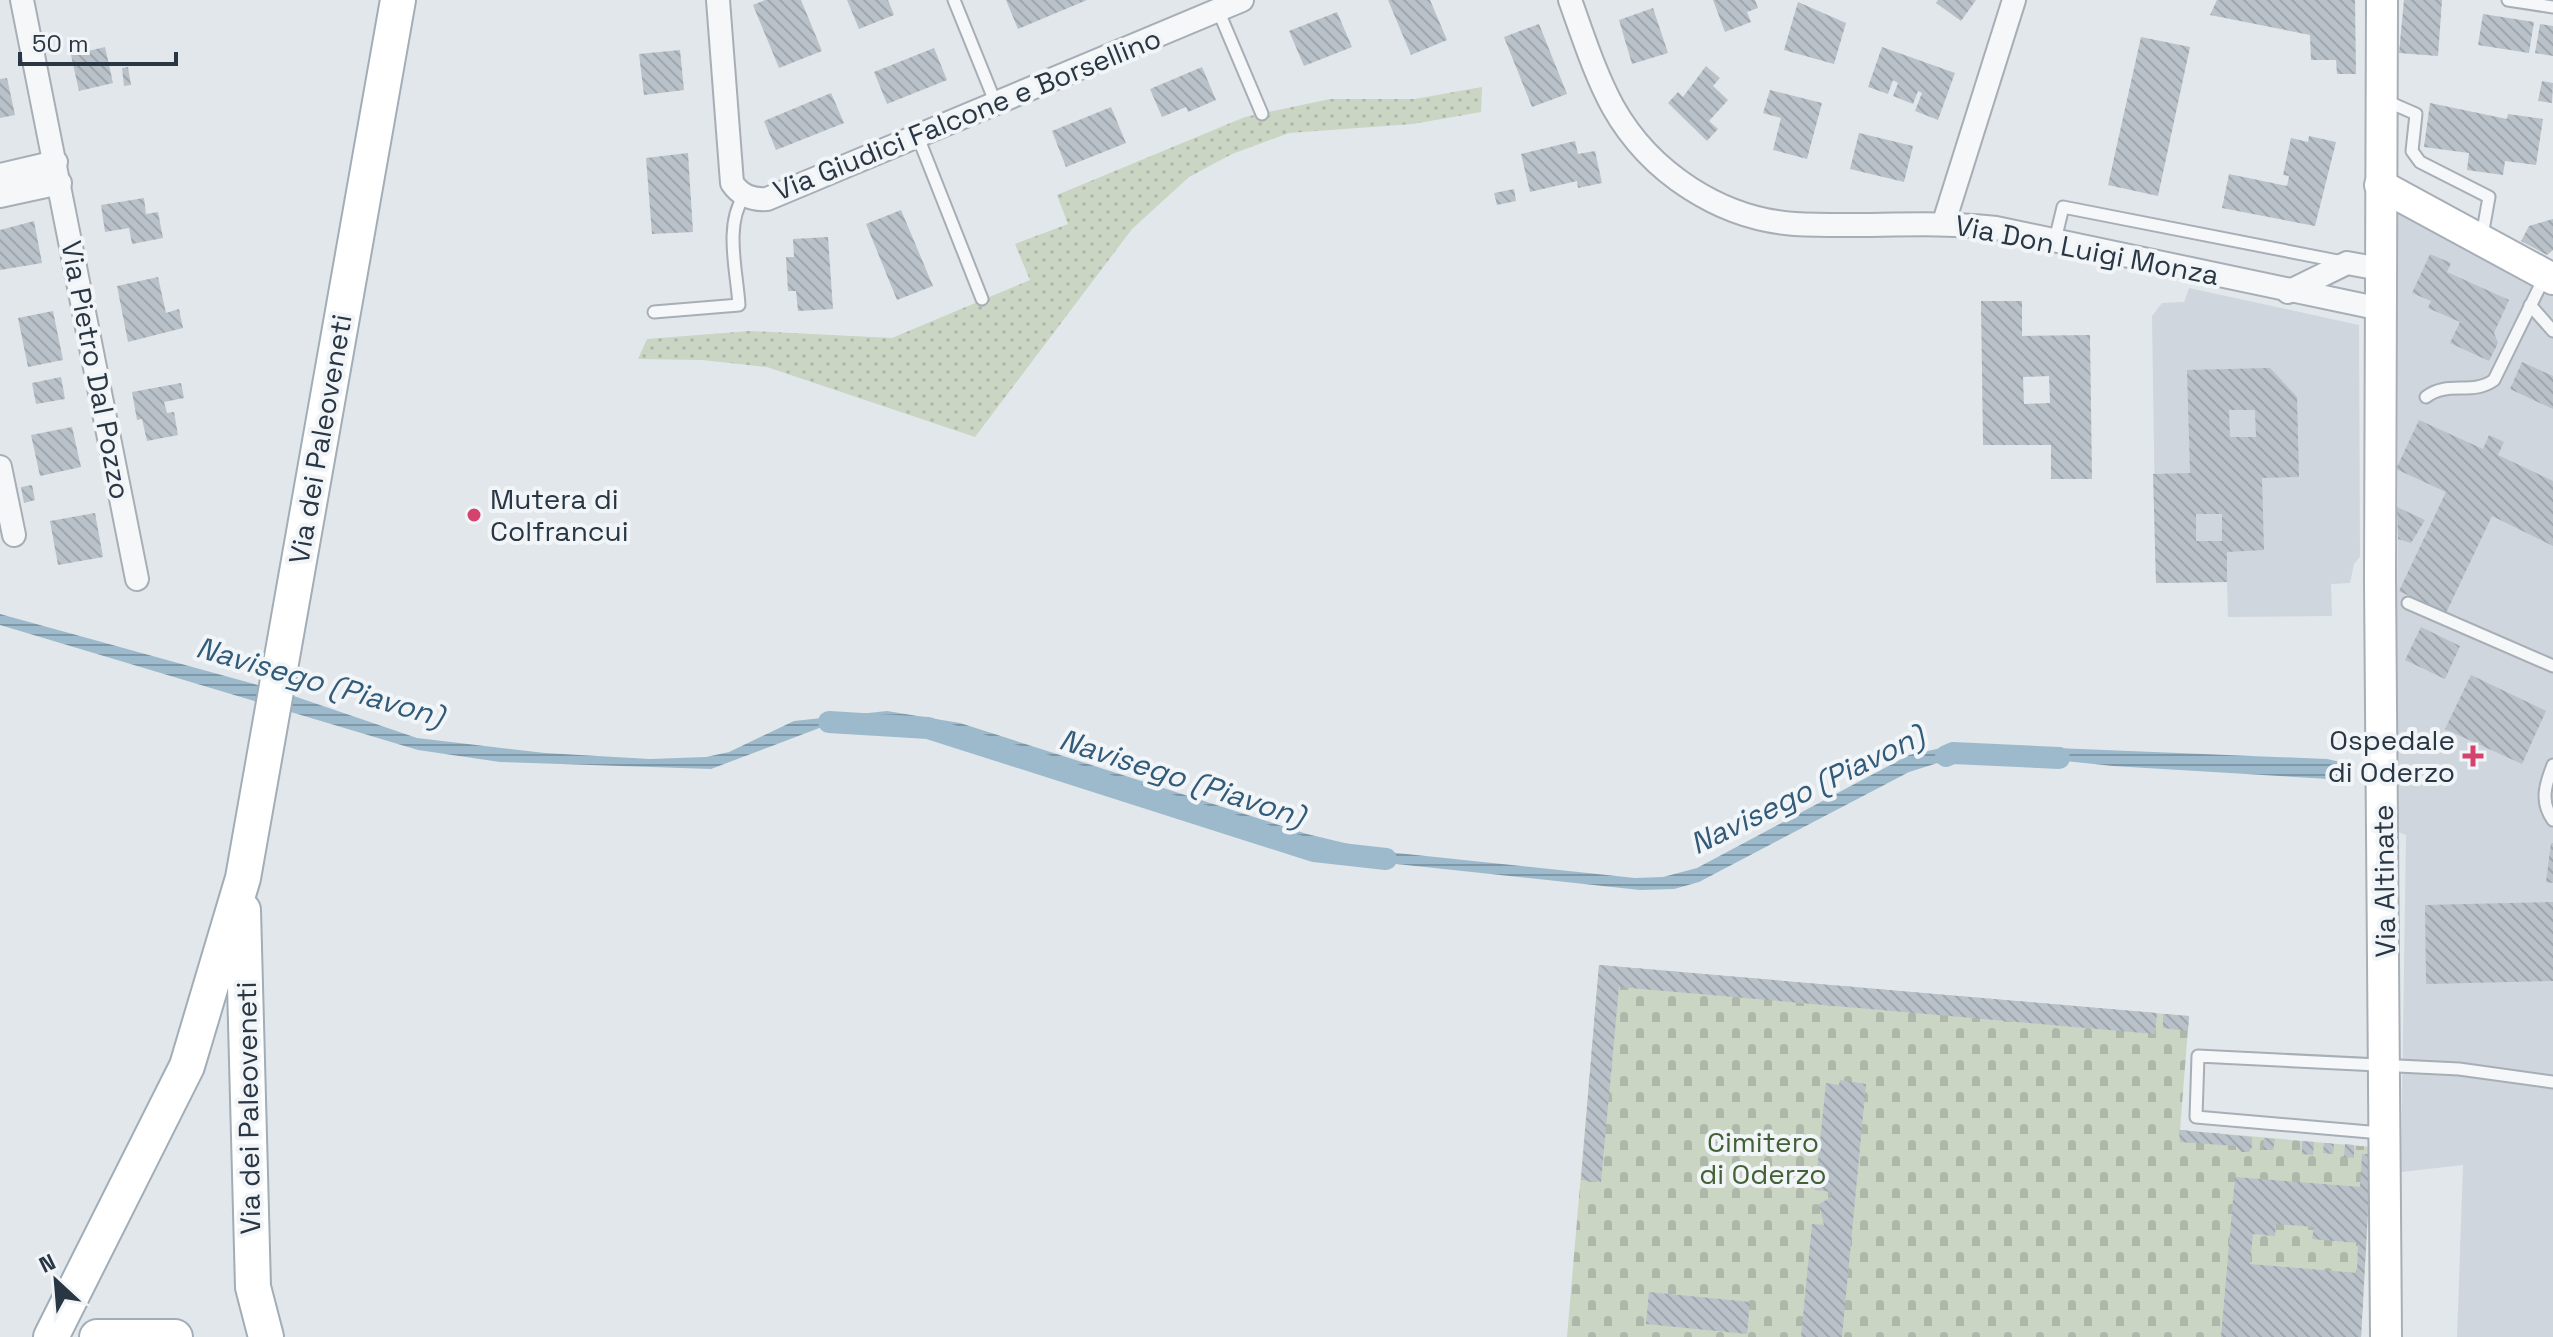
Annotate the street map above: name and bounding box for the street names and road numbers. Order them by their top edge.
street label: Via Giudici Falcone e Borsellino [768,20,1166,208]
street label: Via Don Luigi Monza [1952,207,2222,293]
street label: Via Pietro Dal Pozzo [53,238,139,502]
street label: Via dei Paleoveneti [280,311,360,567]
street label: Via Altinate [2365,804,2403,958]
street label: Via dei Paleoveneti [228,981,268,1235]

